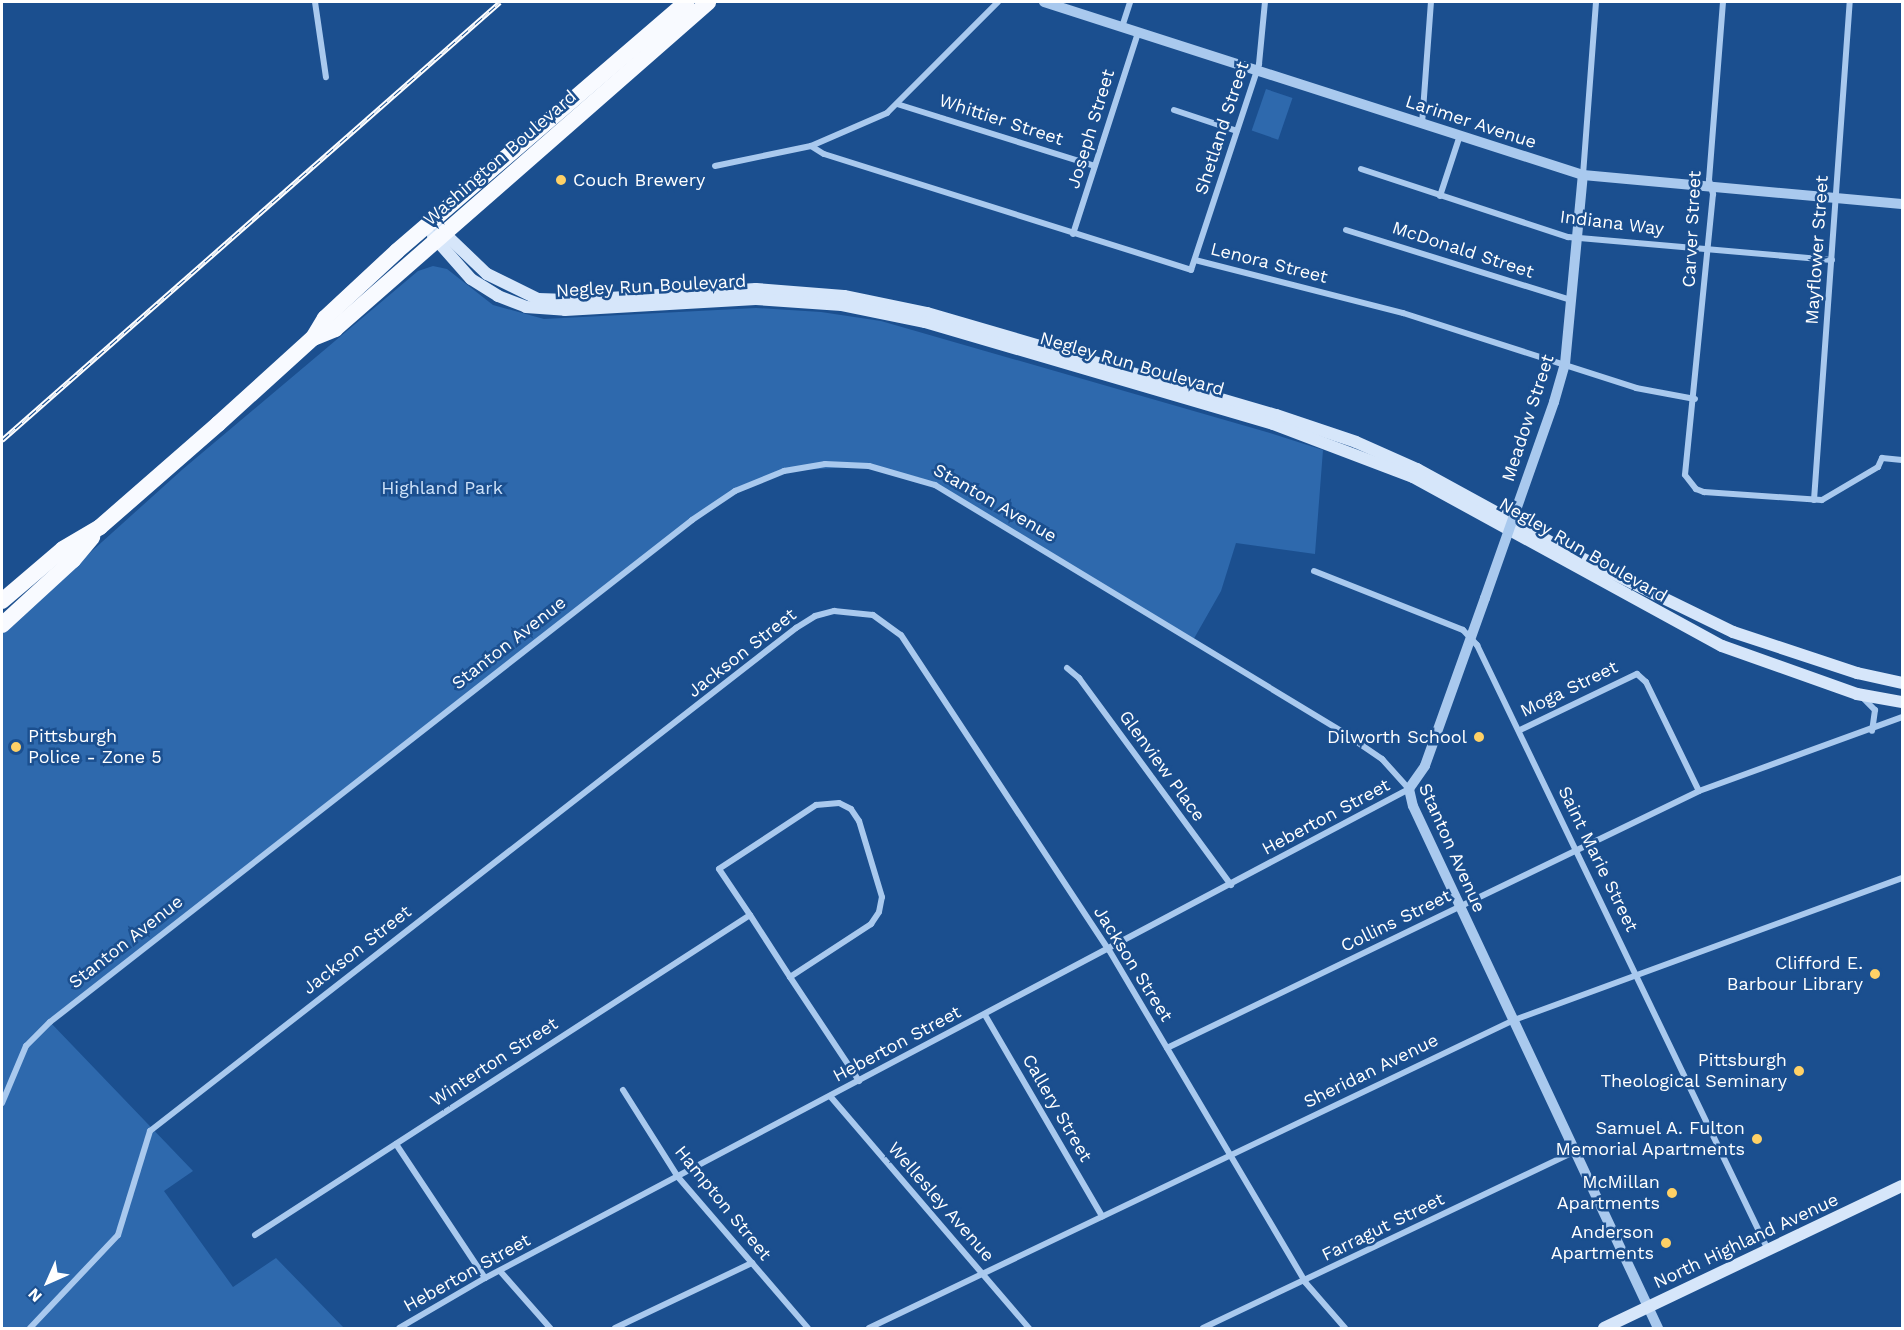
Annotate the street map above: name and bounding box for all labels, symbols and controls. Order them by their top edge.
street label: Shetland Street [1190,59,1254,197]
street label: Joseph Street [1063,67,1119,191]
street label: Washington Boulevard [419,86,581,230]
street label: Whittier Street [936,90,1066,150]
street label: Larimer Avenue [1402,90,1540,154]
place label: Couch Brewery [573,169,705,191]
street label: Carver Street [1678,170,1706,288]
marker: Couch Brewery [554,173,568,187]
street label: Mayflower Street [1801,174,1833,326]
street label: Indiana Way [1558,206,1666,240]
street label: McDonald Street [1390,217,1536,283]
street label: Lenora Street [1208,238,1330,288]
street label: Negley Run Boulevard [555,270,747,302]
street label: Negley Run Boulevard [1037,327,1227,401]
street label: Meadow Street [1497,351,1559,485]
street label: Stanton Avenue [929,459,1061,547]
park label: Highland Park [381,477,503,499]
street label: Negley Run Boulevard [1495,493,1671,607]
street label: Stanton Avenue [447,592,571,694]
street label: Jackson Street [683,604,801,702]
street label: Moga Street [1517,656,1621,722]
street label: Glenview Place [1114,706,1210,826]
place label: Pittsburgh Police - Zone 5 [28,726,162,768]
place label: Dilworth School [1327,726,1467,748]
marker: Dilworth School [1472,730,1486,744]
marker: Pittsburgh Police - Zone 5 [9,740,23,754]
street label: Heberton Street [1258,774,1394,860]
street label: Stanton Avenue [1414,780,1490,916]
street label: Saint Marie Street [1553,783,1643,935]
street label: Collins Street [1337,885,1455,957]
street label: Stanton Avenue [64,891,188,993]
street label: Jackson Street [298,901,416,999]
street label: Jackson Street [1089,902,1177,1026]
place label: Clifford E. Barbour Library [1726,953,1863,996]
marker: Clifford E. Barbour Library [1868,967,1882,981]
street label: Heberton Street [829,1001,965,1087]
street label: Winterton Street [426,1013,562,1111]
street label: Sheridan Avenue [1300,1029,1442,1113]
street label: Callery Street [1017,1050,1097,1166]
place label: Pittsburgh Theological Seminary [1600,1050,1787,1092]
marker: Pittsburgh Theological Seminary [1792,1064,1806,1078]
place label: Samuel A. Fulton Memorial Apartments [1554,1118,1745,1160]
marker: Samuel A. Fulton Memorial Apartments [1750,1132,1764,1146]
street label: Wellesley Avenue [883,1137,999,1267]
street label: Hampton Street [670,1141,776,1265]
place label: McMillan Apartments [1557,1172,1660,1214]
marker: McMillan Apartments [1665,1186,1679,1200]
street label: Farragut Street [1318,1188,1448,1266]
street label: North Highland Avenue [1650,1188,1842,1294]
place label: Anderson Apartments [1551,1222,1654,1264]
street label: Heberton Street [400,1229,534,1317]
marker: Anderson Apartments [1659,1236,1673,1250]
north arrow [18,1252,78,1312]
text: N [24,1284,46,1306]

